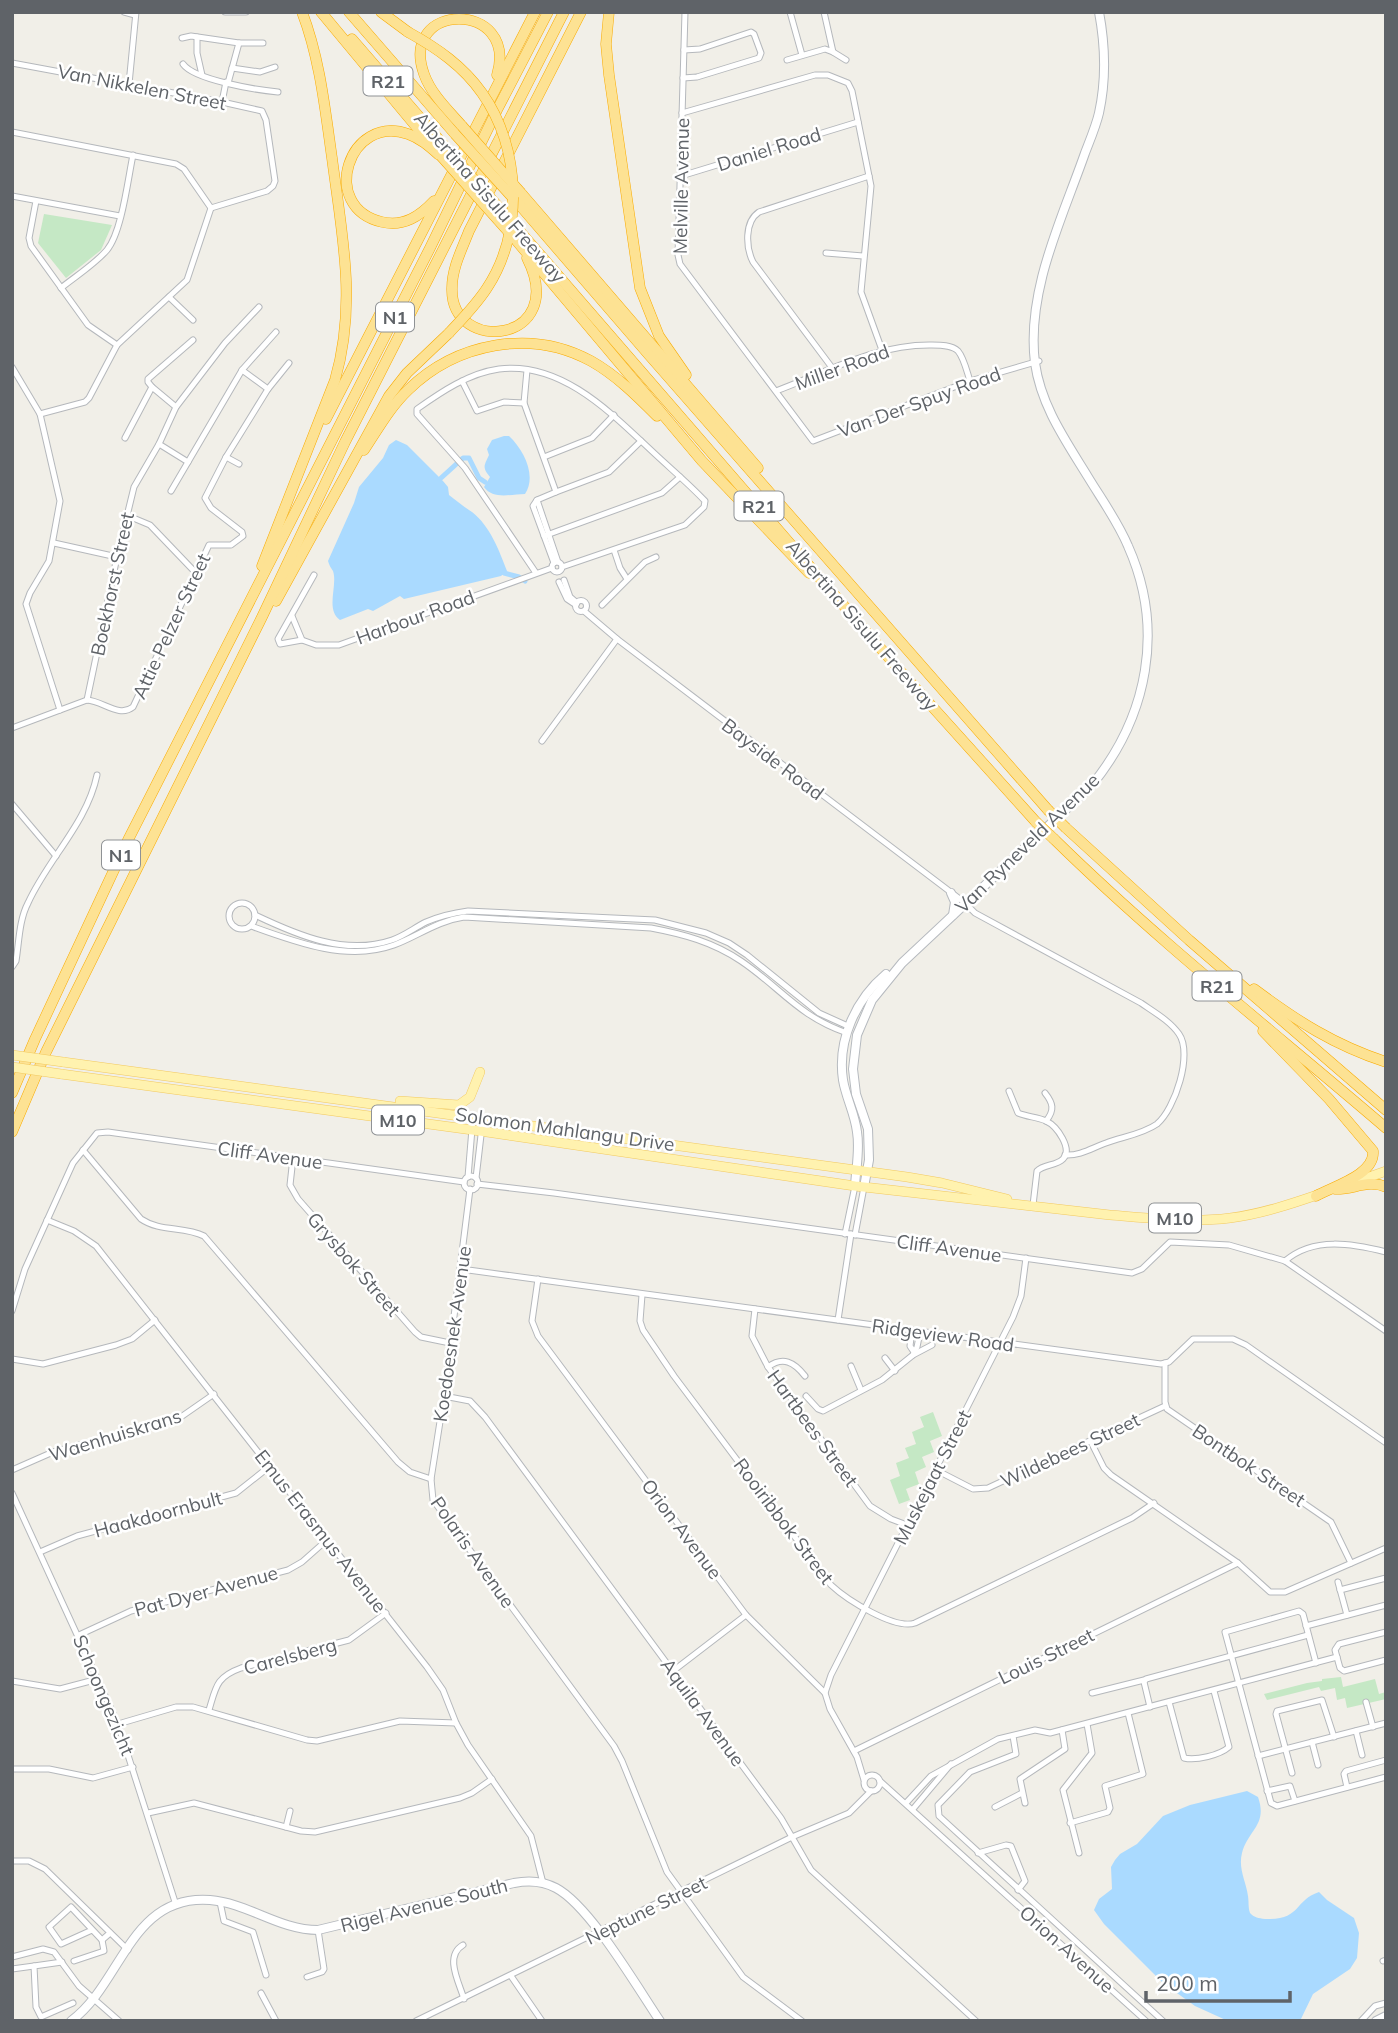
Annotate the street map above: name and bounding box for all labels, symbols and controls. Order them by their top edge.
street label: Van Nikkelen Street [56,59,229,115]
road number: R21 [364,66,412,96]
street label: Albertina Sisulu Freeway [409,106,571,288]
street label: Melville Avenue [668,118,694,254]
street label: Daniel Road [714,122,824,176]
road number: N1 [376,302,414,332]
street label: Miller Road [792,339,892,395]
street label: Van Der Spuy Road [834,361,1004,443]
road number: R21 [734,492,784,520]
street label: Boekhorst Street [85,510,139,658]
street label: Albertina Sisulu Freeway [781,534,943,716]
street label: Attie Pelzer Street [127,549,215,703]
street label: Harbour Road [352,584,478,650]
street label: Bayside Road [717,713,829,805]
street label: Van Ryneveld Avenue [950,768,1104,918]
road number: N1 [102,840,140,870]
road number: R21 [1192,972,1242,1001]
street label: Solomon Mahlangu Drive [454,1102,676,1156]
road number: M10 [372,1106,424,1134]
street label: Cliff Avenue [216,1136,324,1174]
road number: M10 [1149,1204,1201,1232]
street label: Grysbok Street [302,1207,406,1321]
street label: Cliff Avenue [895,1229,1003,1267]
street label: Koedoesnek Avenue [428,1244,476,1424]
street label: Ridgeview Road [870,1313,1016,1357]
street label: Hartbees Street [762,1365,864,1492]
street label: Waenhuiskrans [46,1403,184,1467]
street label: Muskejaat Street [888,1405,976,1548]
street label: Wildebees Street [997,1407,1144,1493]
street label: Bontbok Street [1188,1418,1310,1512]
street label: Emus Erasmus Avenue [250,1445,392,1617]
street label: Rooiribbok Street [729,1453,839,1589]
street label: Orion Avenue [637,1474,727,1584]
street label: Haakdoornbult [91,1485,225,1543]
street label: Polaris Avenue [426,1492,520,1612]
street label: Pat Dyer Avenue [132,1560,280,1622]
street label: Louis Street [994,1622,1098,1689]
street label: Schoongezicht [68,1631,140,1759]
street label: Carelsberg [241,1632,339,1680]
street label: Aquila Avenue [656,1653,750,1771]
street label: Neptune Street [581,1870,711,1950]
street label: Rigel Avenue South [338,1873,510,1937]
street label: Orion Avenue [1015,1900,1119,1998]
scale bar [1146,1960,1290,2004]
text: 200 m [1156,1970,1218,1996]

